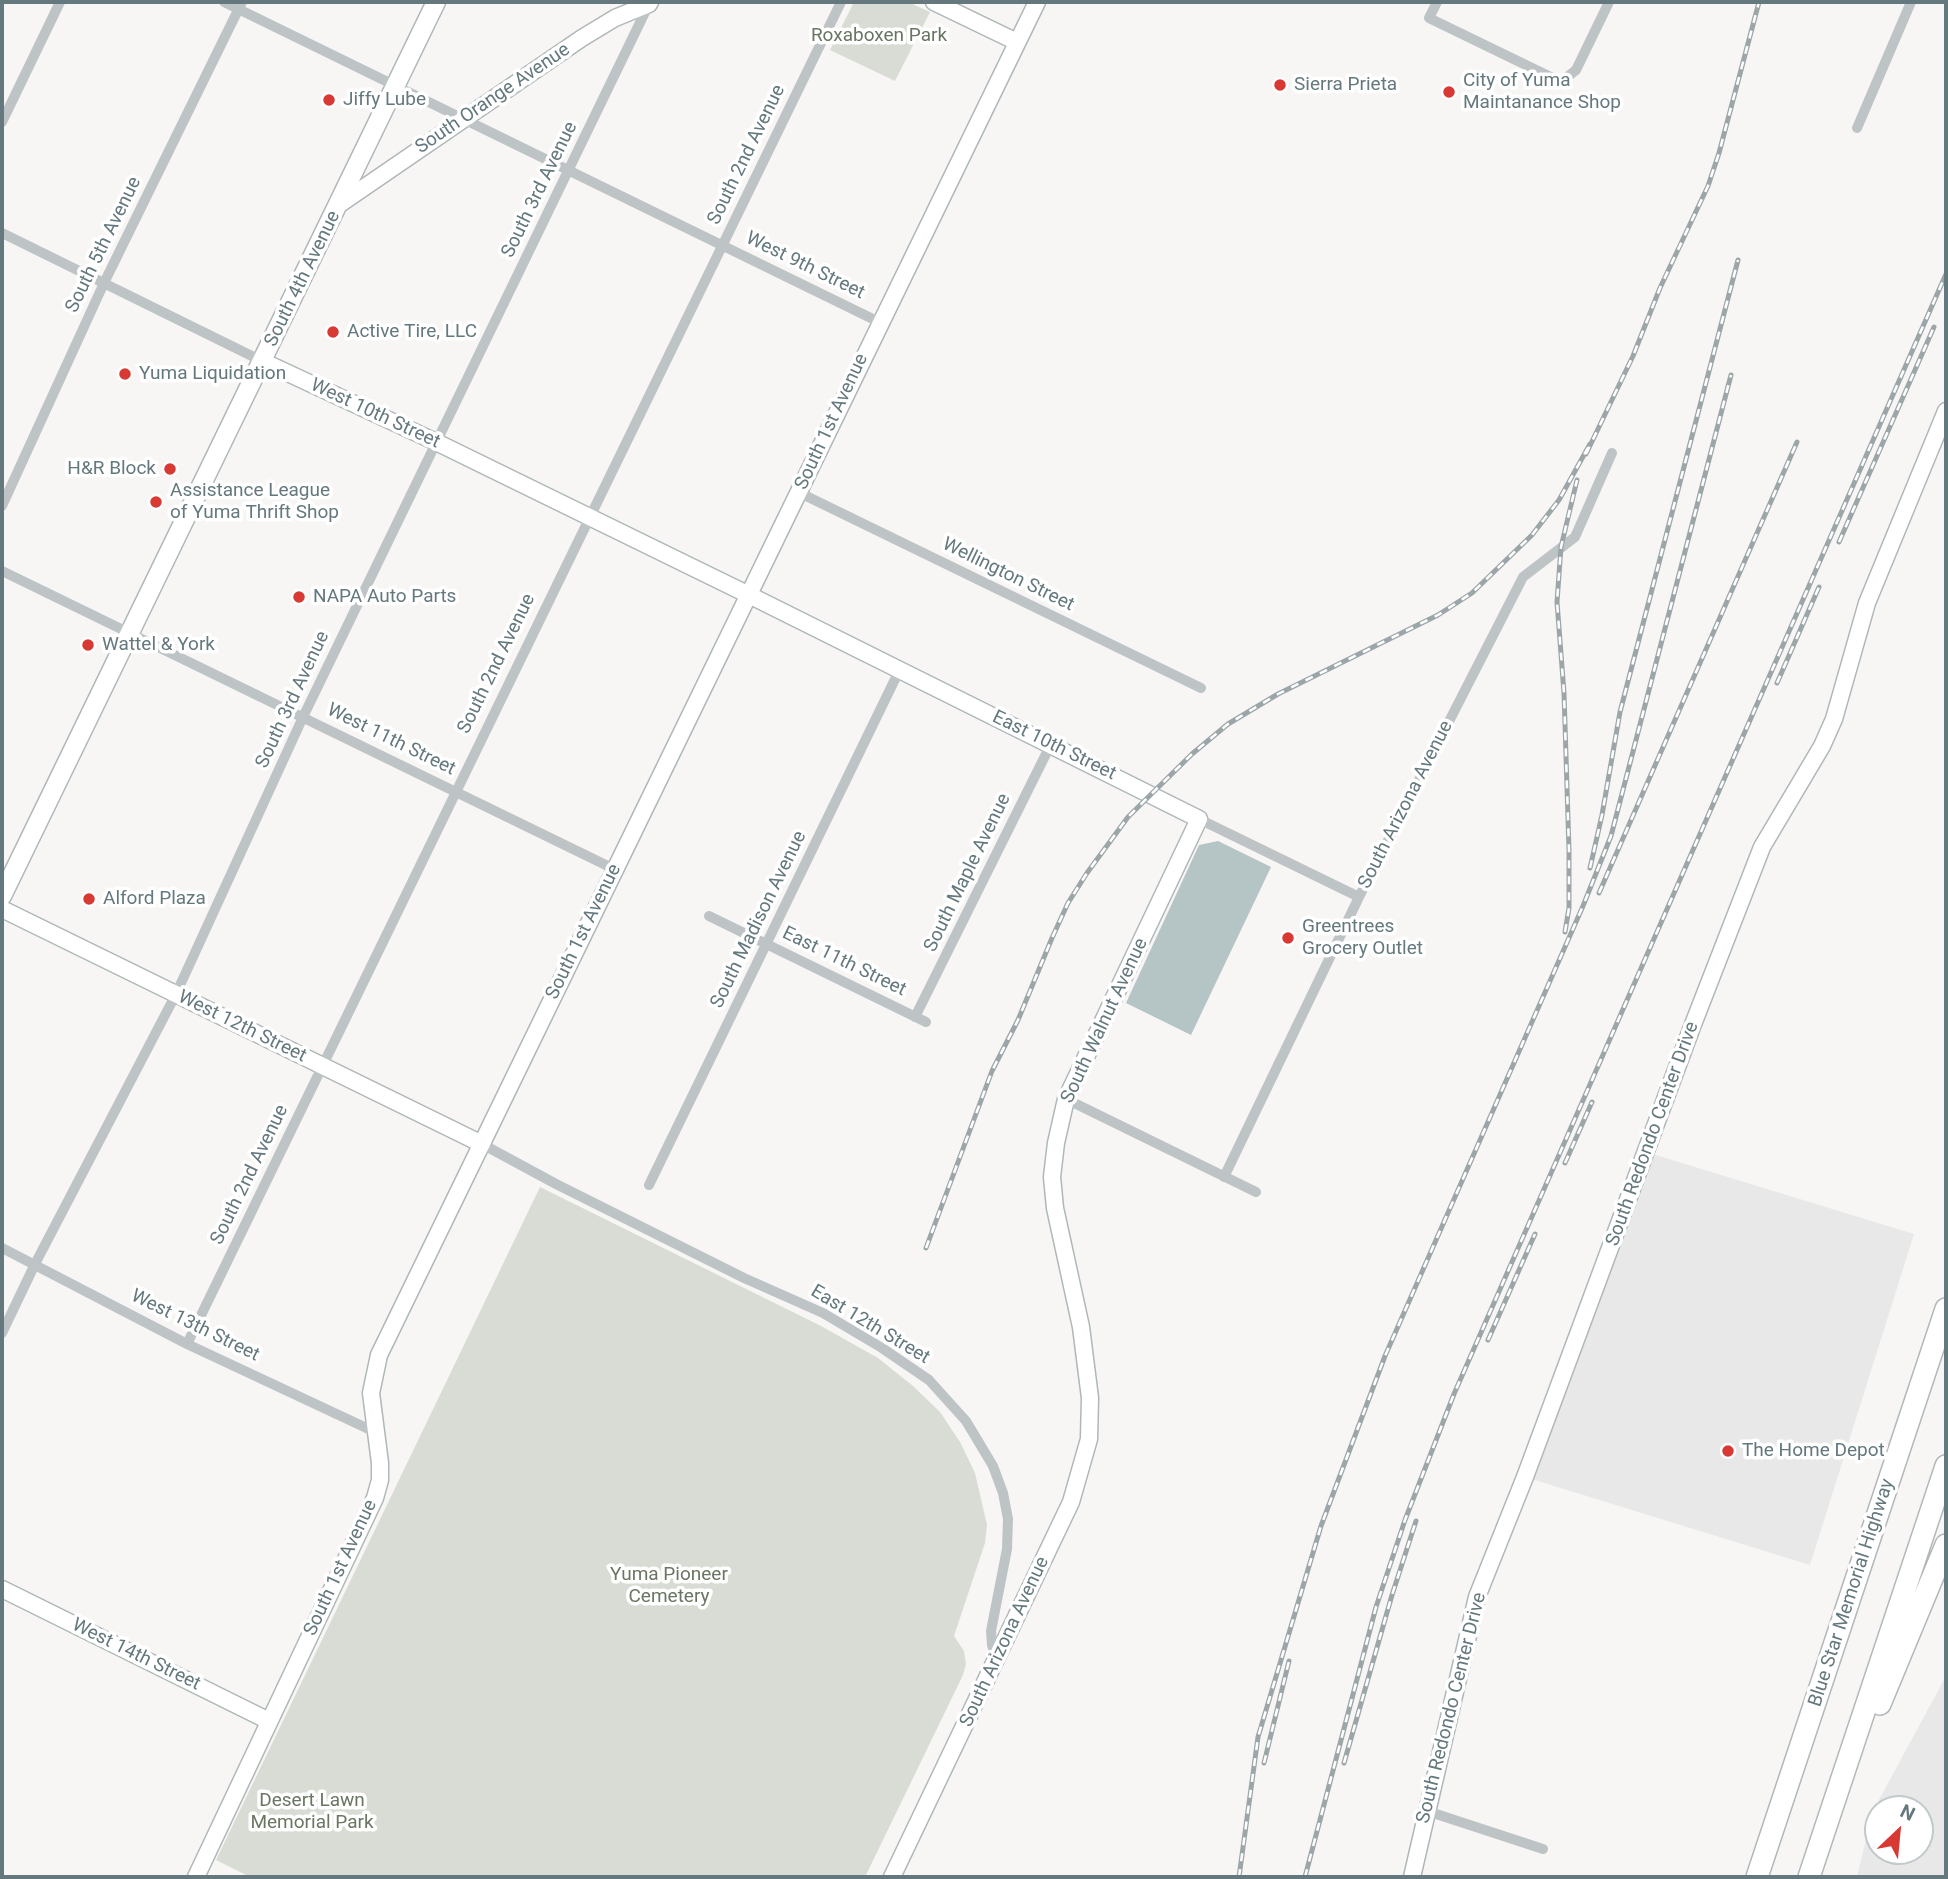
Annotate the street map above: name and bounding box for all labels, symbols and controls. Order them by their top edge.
park label: Roxaboxen Park [811,25,947,47]
street label: South Orange Avenue [411,39,575,159]
place label: City of Yuma Maintanance Shop [1463,70,1621,114]
place label: Sierra Prieta [1294,74,1397,96]
marker: Sierra Prieta [1272,77,1288,93]
street label: South 2nd Avenue [703,81,791,229]
marker: City of Yuma Maintanance Shop [1441,84,1457,100]
place label: Jiffy Lube [343,89,426,111]
marker: Jiffy Lube [321,92,337,108]
street label: South 3rd Avenue [497,118,583,262]
street label: South 5th Avenue [61,173,147,317]
street label: South 4th Avenue [260,207,346,351]
street label: West 9th Street [742,227,868,305]
place label: Active Tire, LLC [347,321,477,343]
marker: Active Tire, LLC [325,324,341,340]
street label: South 1st Avenue [790,350,874,494]
place label: Yuma Liquidation [139,363,286,385]
marker: Yuma Liquidation [117,366,133,382]
street label: West 10th Street [307,374,443,454]
place label: H&R Block [67,458,156,480]
marker: H&R Block [162,461,178,477]
place label: Assistance League of Yuma Thrift Shop [170,480,339,524]
marker: Assistance League of Yuma Thrift Shop [148,494,164,510]
street label: Wellington Street [938,533,1078,617]
place label: NAPA Auto Parts [313,586,456,608]
marker: NAPA Auto Parts [291,589,307,605]
street label: South 2nd Avenue [453,590,541,738]
street label: South 3rd Avenue [251,628,335,772]
place label: Wattel & York [102,634,215,656]
marker: Wattel & York [80,637,96,653]
street label: West 11th Street [323,699,459,781]
street label: East 10th Street [988,706,1120,786]
street label: South Arizona Avenue [1354,717,1458,893]
street label: South Maple Avenue [920,790,1016,956]
street label: South Madison Avenue [706,828,812,1012]
street label: South 1st Avenue [541,861,627,1003]
place label: Alford Plaza [103,888,206,910]
marker: Alford Plaza [81,891,97,907]
place label: Greentrees Grocery Outlet [1302,916,1423,960]
street label: East 11th Street [778,922,910,1002]
marker: Greentrees Grocery Outlet [1280,930,1296,946]
street label: South Walnut Avenue [1057,935,1153,1107]
street label: West 12th Street [174,986,310,1068]
street label: South Redondo Center Drive [1602,1019,1704,1249]
street label: South 2nd Avenue [206,1101,294,1249]
street label: East 12th Street [806,1281,934,1369]
street label: West 13th Street [127,1285,263,1367]
place label: The Home Depot [1742,1440,1885,1462]
marker: The Home Depot [1720,1443,1736,1459]
street label: Blue Star Memorial Highway [1804,1476,1900,1710]
street label: South 1st Avenue [299,1496,383,1640]
street label: South Arizona Avenue [956,1553,1054,1731]
park label: Yuma Pioneer Cemetery [610,1564,728,1608]
street label: South Redondo Center Drive [1412,1590,1492,1826]
street label: West 14th Street [68,1614,204,1696]
park label: Desert Lawn Memorial Park [250,1790,374,1834]
north arrow [1864,1795,1934,1865]
text: N [1896,1799,1919,1826]

